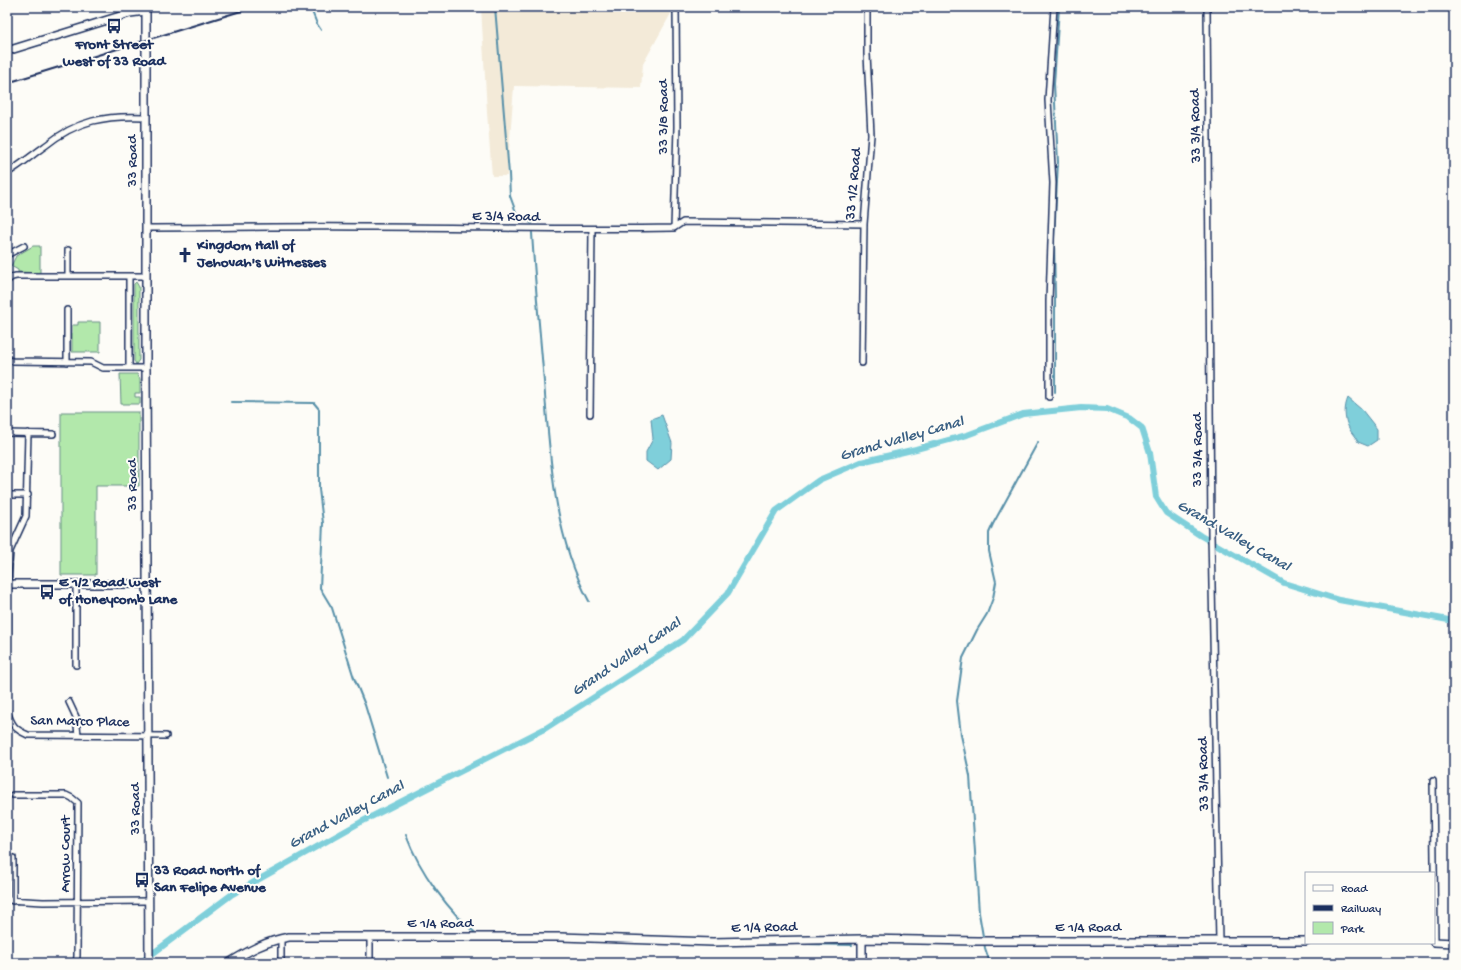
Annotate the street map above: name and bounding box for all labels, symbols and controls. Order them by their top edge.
bus stop icon: Front Street west of 33 Road [105,17,123,35]
place label: Front Street west of 33 Road [62,36,167,71]
street label: 33 3/8 Road [655,78,673,156]
street label: 33 3/4 Road [1186,88,1206,164]
street label: 33 Road [124,134,142,188]
street label: 33 1/2 Road [842,146,866,222]
street label: E 3/4 Road [472,207,541,227]
place label: Kingdom Hall of Jehovah's Witnesses [196,237,327,272]
church icon: Kingdom Hall of Jehovah's Witnesses [176,246,194,264]
street label: 33 3/4 Road [1189,412,1207,488]
water label: Grand Valley Canal [838,413,967,467]
street label: 33 Road [124,458,142,512]
water label: Grand Valley Canal [1173,497,1294,578]
place label: E 1/2 Road west of Honeycomb Lane [58,574,178,609]
bus stop icon: E 1/2 Road west of Honeycomb Lane [38,583,56,601]
water label: Grand Valley Canal [569,614,686,702]
street label: San Marco Place [30,712,130,732]
street label: 33 3/4 Road [1194,736,1214,812]
water label: Grand Valley Canal [286,777,409,854]
street label: 33 Road [127,782,145,836]
street label: Arrow Court [57,814,75,892]
place label: 33 Road north of San Felipe Avenue [153,862,267,897]
bus stop icon: 33 Road north of San Felipe Avenue [133,871,151,889]
legend [1305,872,1435,944]
text: Road [1341,883,1368,897]
text: Railway [1341,903,1381,917]
street label: E 1/4 Road [407,915,474,933]
street label: E 1/4 Road [731,918,798,938]
street label: E 1/4 Road [1055,919,1122,937]
text: Park [1340,923,1366,937]

